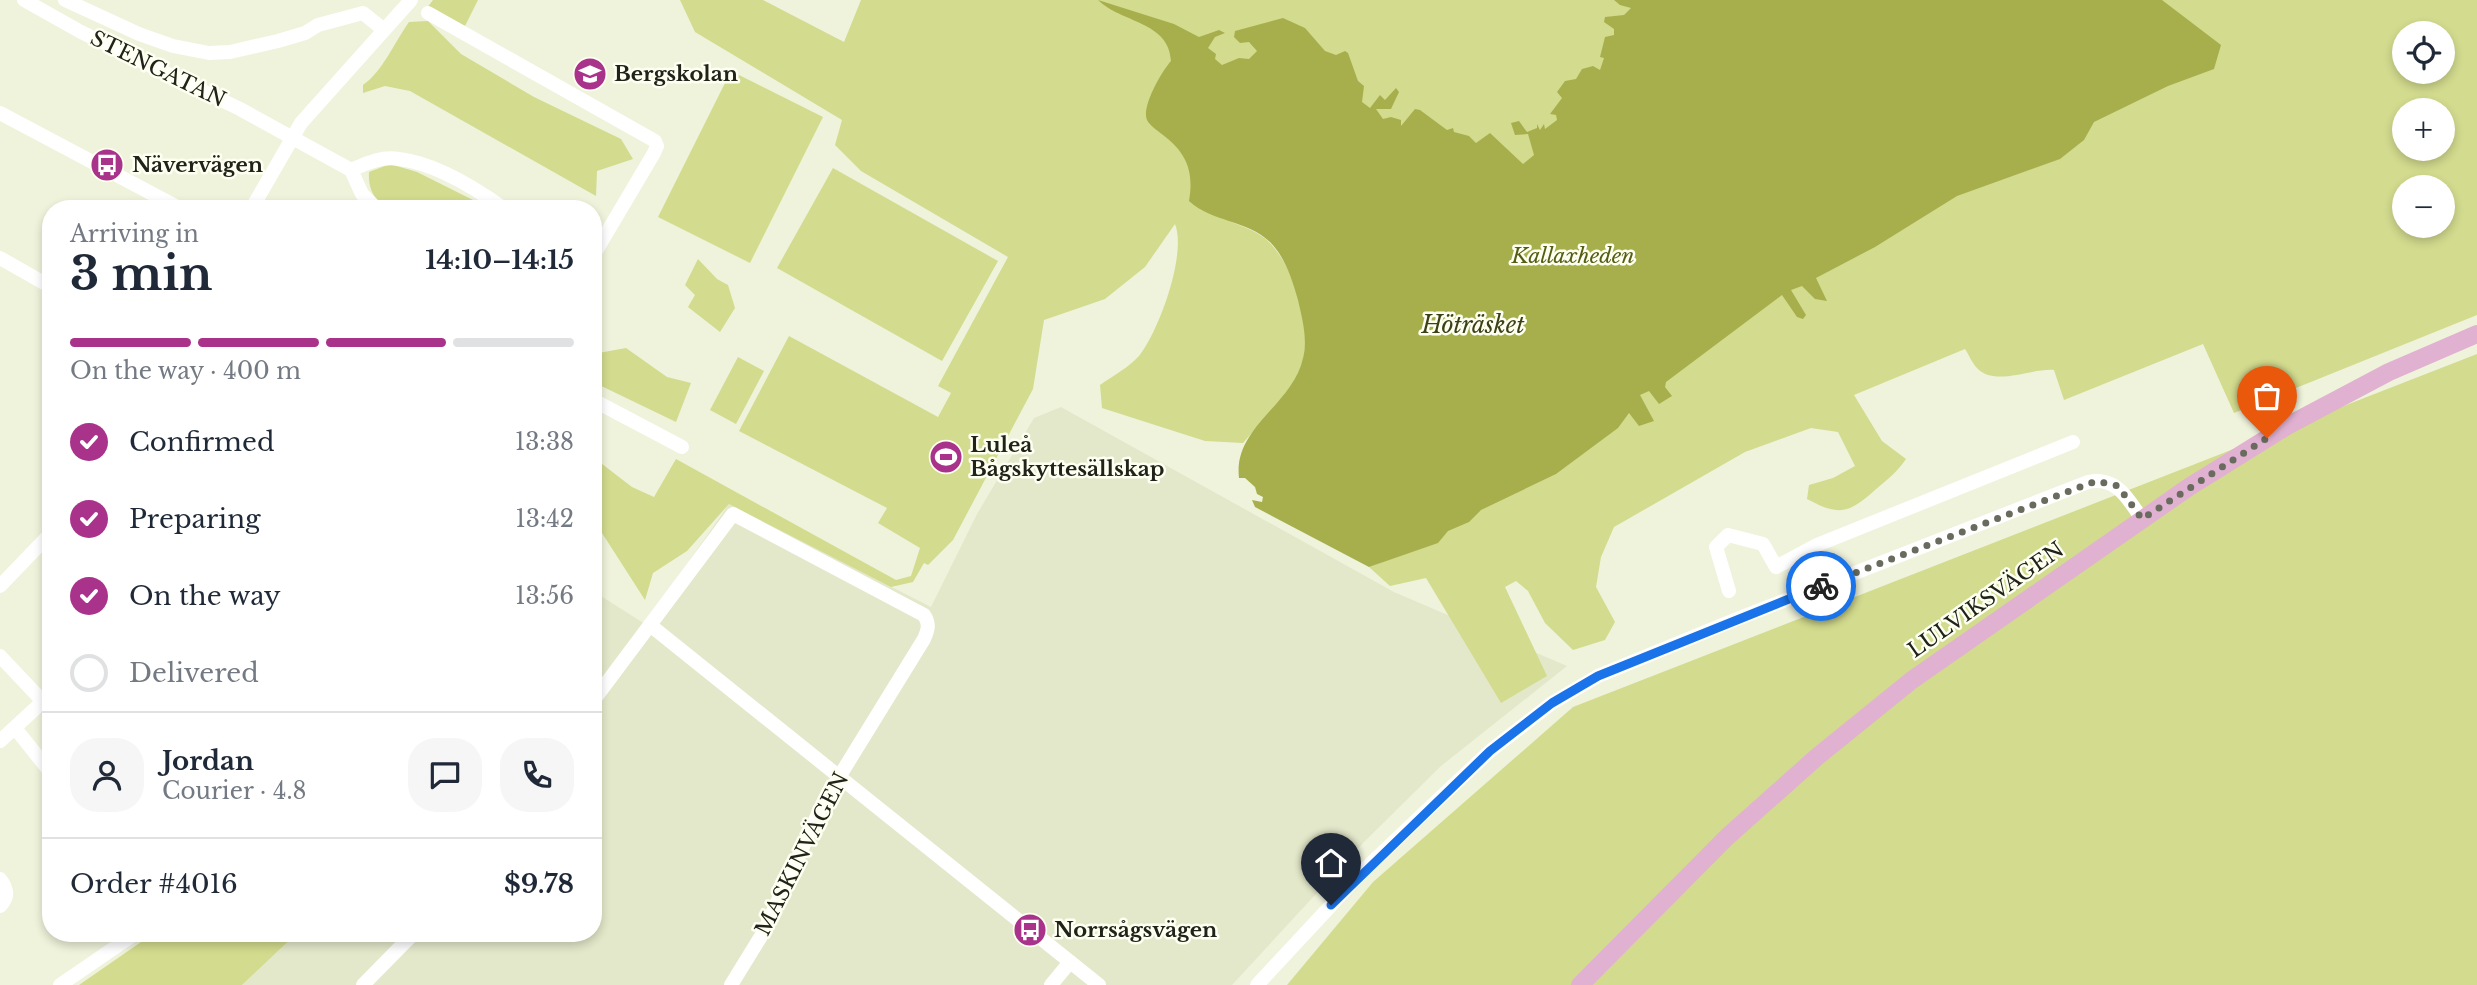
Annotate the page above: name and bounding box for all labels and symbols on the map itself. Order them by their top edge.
street label: STENGATAN [86,25,230,113]
school or university icon: Bergskolan [571,55,609,93]
place label: Bergskolan [614,61,738,87]
bus stop icon: Nävervägen [88,146,126,184]
place label: Nävervägen [132,152,263,178]
park label: Kallaxheden [1510,243,1635,269]
water label: Höträsket [1420,311,1525,339]
pin [2237,366,2297,438]
place label: Luleå Bågskyttesällskap [970,432,1164,482]
sports icon: Luleå Bågskyttesällskap [927,438,965,476]
street label: LULVIKSVÄGEN [1903,536,2069,664]
courier [1786,551,1856,621]
street label: MASKINVÄGEN [750,768,854,940]
pin [1301,833,1361,905]
bus stop icon: Norrsågsvägen [1011,911,1049,949]
place label: Norrsågsvägen [1054,917,1217,943]

